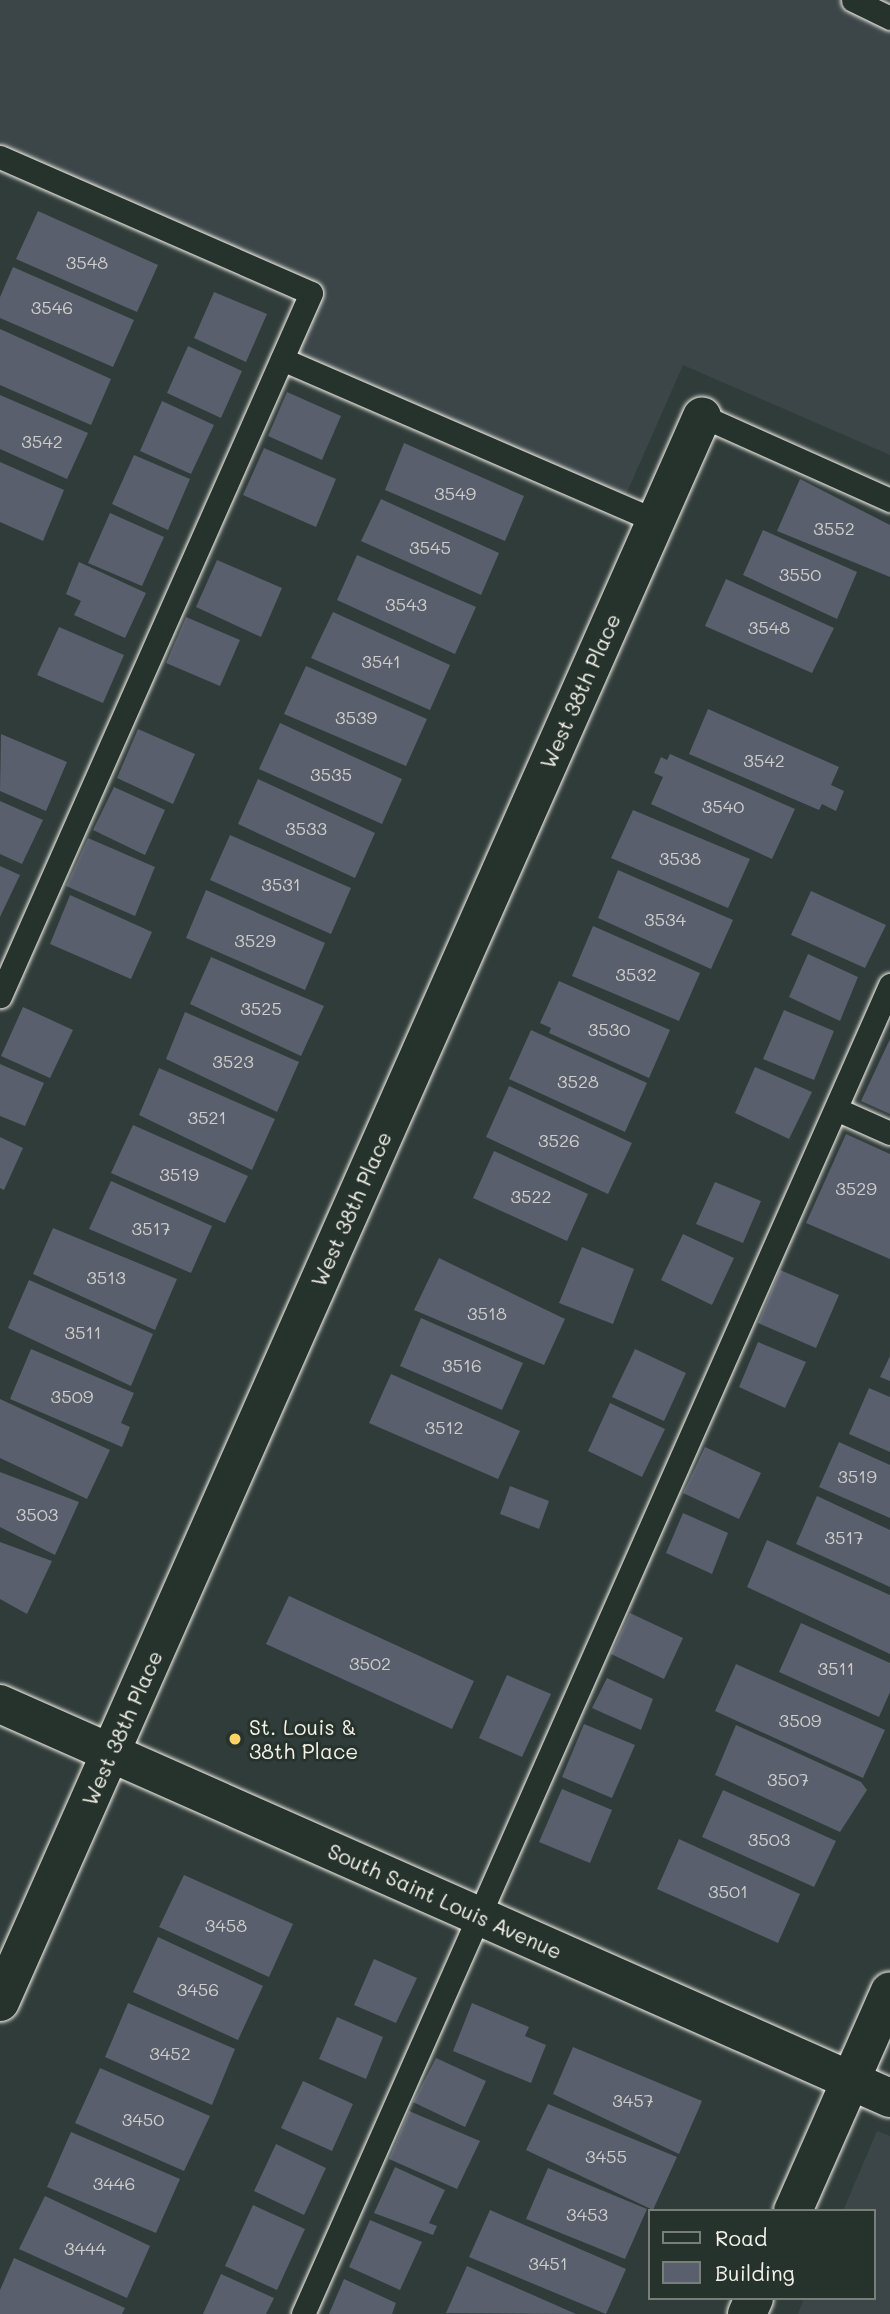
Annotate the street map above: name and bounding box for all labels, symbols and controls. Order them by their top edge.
house number: 3548 [66,251,108,273]
house number: 3546 [31,296,73,318]
house number: 3542 [21,430,63,452]
house number: 3549 [434,482,476,504]
house number: 3552 [813,517,855,539]
house number: 3545 [409,536,451,558]
house number: 3550 [779,563,821,585]
house number: 3543 [385,593,427,615]
street label: West 38th Place [535,610,625,772]
house number: 3548 [748,616,790,638]
house number: 3541 [361,650,401,672]
house number: 3539 [335,706,377,728]
house number: 3542 [743,749,785,771]
house number: 3535 [310,763,352,785]
house number: 3540 [702,795,744,817]
house number: 3533 [285,817,327,839]
house number: 3538 [659,847,701,869]
house number: 3531 [261,873,301,895]
house number: 3534 [644,908,686,930]
house number: 3529 [234,929,276,951]
house number: 3532 [615,963,657,985]
house number: 3525 [240,997,282,1019]
house number: 3530 [588,1018,630,1040]
house number: 3523 [212,1050,254,1072]
house number: 3528 [557,1070,599,1092]
house number: 3521 [187,1106,227,1128]
street label: West 38th Place [306,1128,396,1290]
house number: 3526 [538,1129,580,1151]
house number: 3519 [159,1163,199,1185]
house number: 3529 [835,1177,877,1199]
house number: 3522 [510,1185,552,1207]
house number: 3517 [131,1217,171,1239]
house number: 3513 [86,1266,126,1288]
house number: 3518 [467,1302,507,1324]
house number: 3511 [64,1321,102,1343]
house number: 3516 [442,1354,482,1376]
house number: 3509 [51,1385,93,1407]
house number: 3512 [424,1416,464,1438]
house number: 3519 [837,1465,877,1487]
house number: 3503 [16,1503,58,1525]
house number: 3517 [824,1526,864,1548]
street label: West 38th Place [77,1647,167,1809]
house number: 3502 [349,1652,391,1674]
house number: 3511 [817,1657,855,1679]
house number: 3509 [779,1709,821,1731]
place label: St. Louis & 38th Place [249,1714,358,1764]
marker: St. Louis & 38th Place [227,1731,243,1747]
house number: 3507 [767,1768,809,1790]
house number: 3503 [748,1828,790,1850]
street label: South Saint Louis Avenue [324,1838,566,1964]
house number: 3501 [708,1880,748,1902]
house number: 3458 [205,1914,247,1936]
house number: 3456 [177,1978,219,2000]
house number: 3452 [149,2042,191,2064]
house number: 3457 [612,2089,654,2111]
house number: 3450 [122,2108,164,2130]
house number: 3455 [585,2145,627,2167]
house number: 3446 [93,2172,135,2194]
house number: 3453 [566,2203,608,2225]
legend [648,2209,876,2300]
text: Road [715,2224,767,2251]
house number: 3444 [64,2237,106,2259]
house number: 3451 [528,2252,568,2274]
text: Building [715,2259,795,2286]

